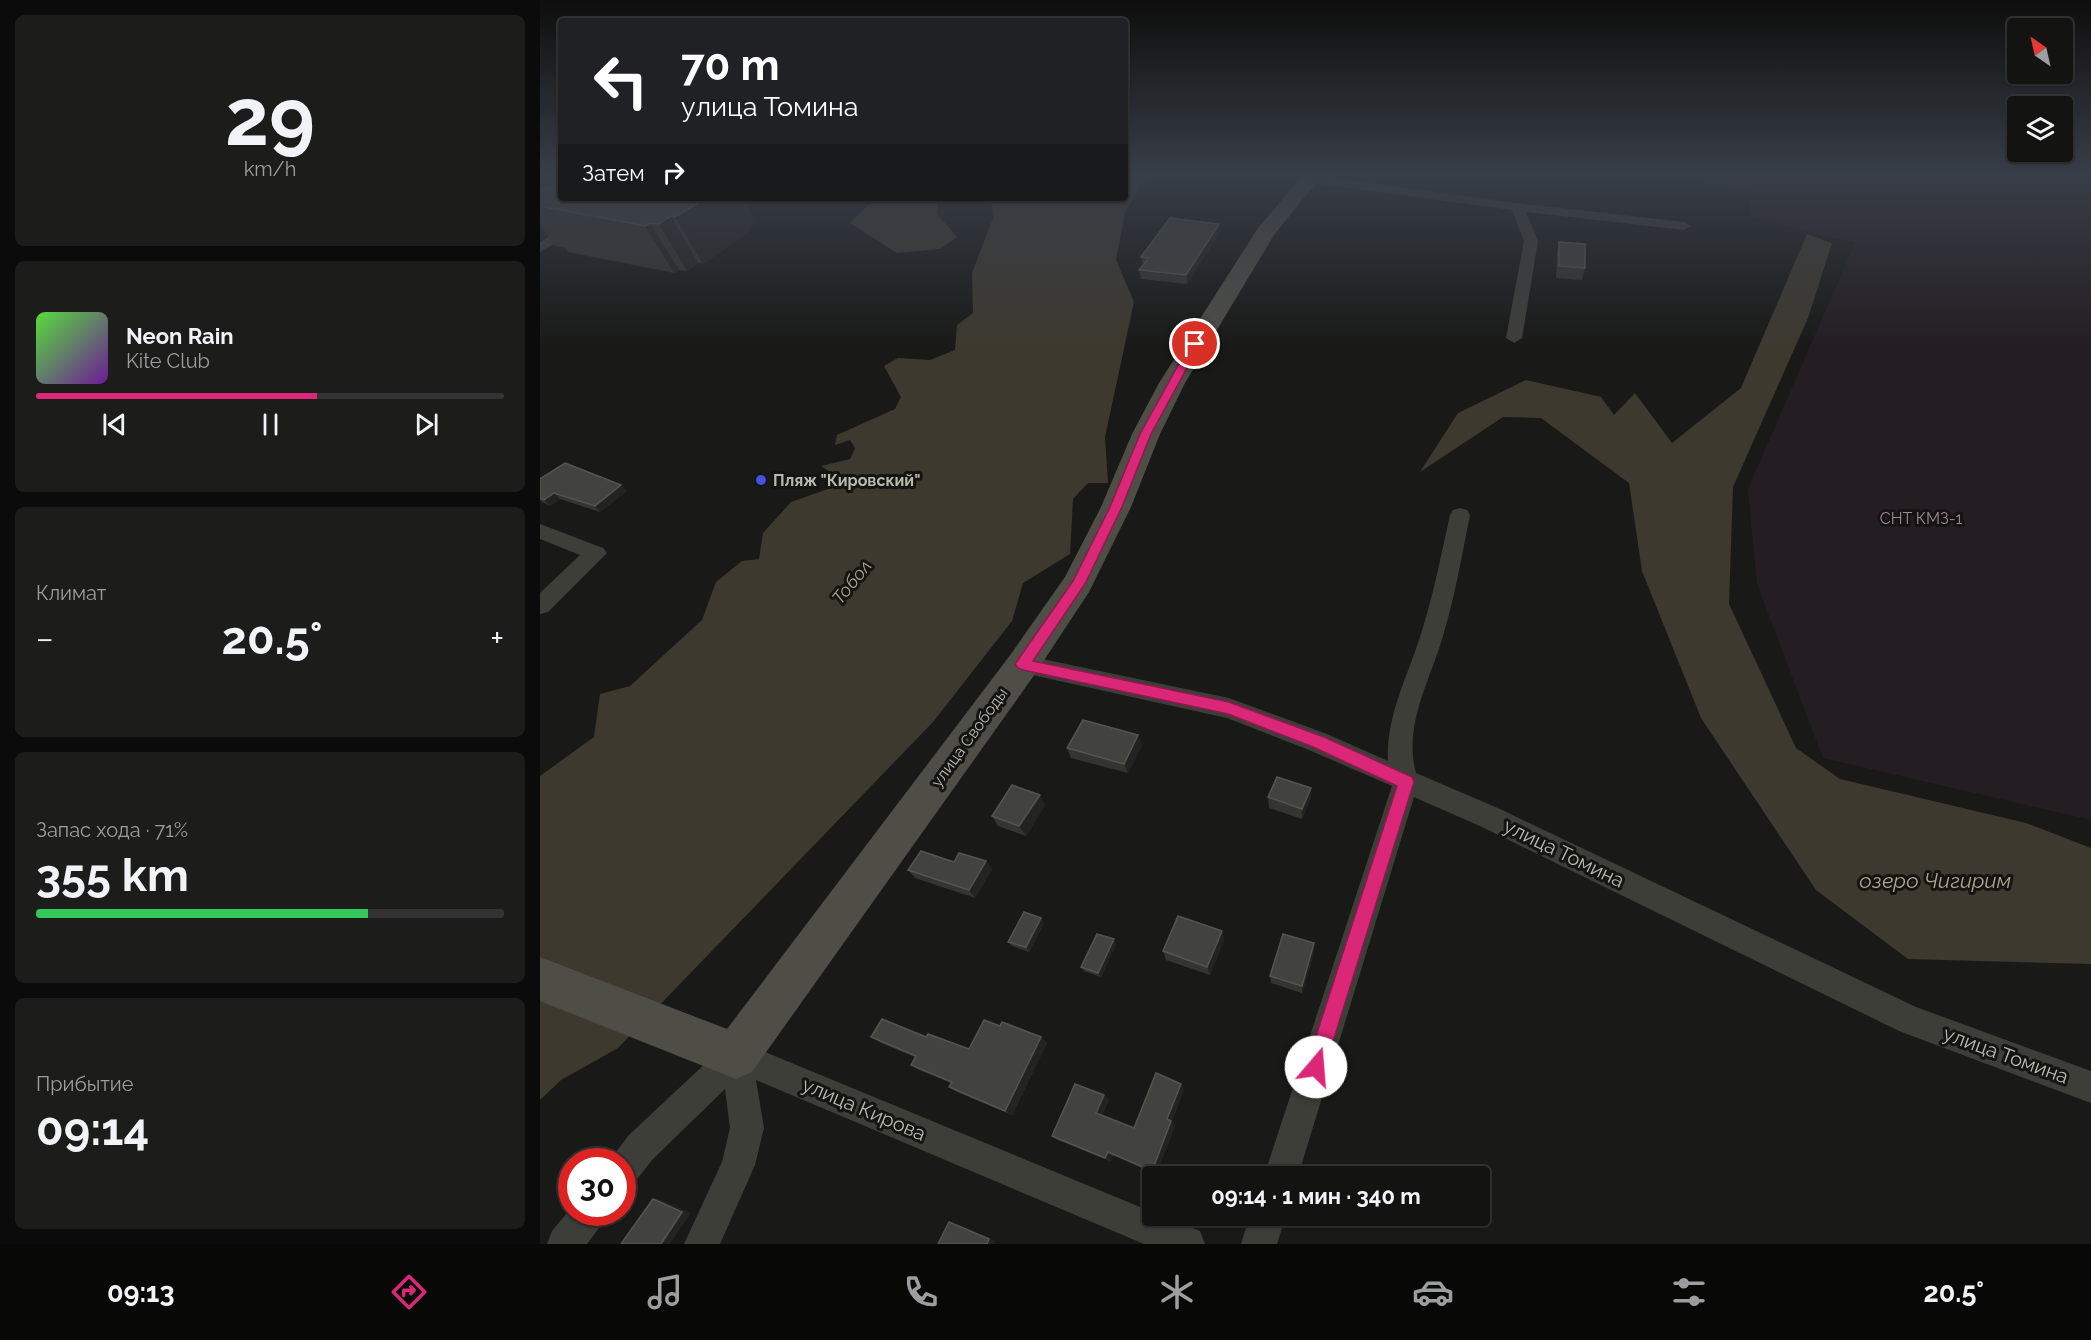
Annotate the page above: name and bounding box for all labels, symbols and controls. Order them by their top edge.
north arrow [2007,18,2073,84]
map controls [2007,18,2073,162]
text: 70 m [681,41,780,90]
icon: left [582,42,660,120]
text: 29 [225,72,315,163]
text: улица Томина [681,91,858,122]
button: layers [2007,96,2073,162]
icon: right [657,156,690,189]
text: km/h [244,157,296,181]
text: Затем [582,160,645,186]
pin [1169,318,1220,369]
text: Neon Rain [126,323,234,349]
icon: arrive [1178,327,1211,360]
text: Kite Club [126,349,210,373]
icon: previous [98,408,131,441]
icon: pause [254,408,287,441]
icon: next [410,408,443,441]
place label: Пляж "Кировский" [773,471,920,490]
marker: Пляж "Кировский" [754,473,768,487]
park label: СНТ КМЗ-1 [1880,509,1962,528]
water label: Тобол [827,555,876,608]
text: Климат [36,581,106,605]
text: 20.5° [222,612,322,665]
text: − [36,619,54,658]
text: + [490,619,504,658]
street label: улица Свободы [927,684,1012,791]
street label: улица Томина [1500,813,1628,893]
text: Запас хода · 71% [36,818,188,842]
text: 355 km [36,849,189,902]
water label: озеро Чигирим [1859,868,2011,893]
street label: улица Томина [1940,1021,2072,1089]
position arrow [1284,1035,1348,1099]
text: Прибытие [36,1072,133,1096]
street label: улица Кирова [799,1072,929,1146]
text: 09:14 [36,1103,149,1156]
speed limit sign: 30 [558,1148,636,1226]
text: 09:14 · 1 мин · 340 m [1211,1183,1421,1209]
icon: directions [388,1271,430,1313]
icon: music [644,1271,686,1313]
icon: phone [900,1271,942,1313]
icon: climate [1156,1271,1198,1313]
icon: car [1412,1271,1454,1313]
icon: filters [1668,1271,1710,1313]
text: 09:13 [107,1277,174,1308]
text: 20.5° [1924,1277,1984,1308]

